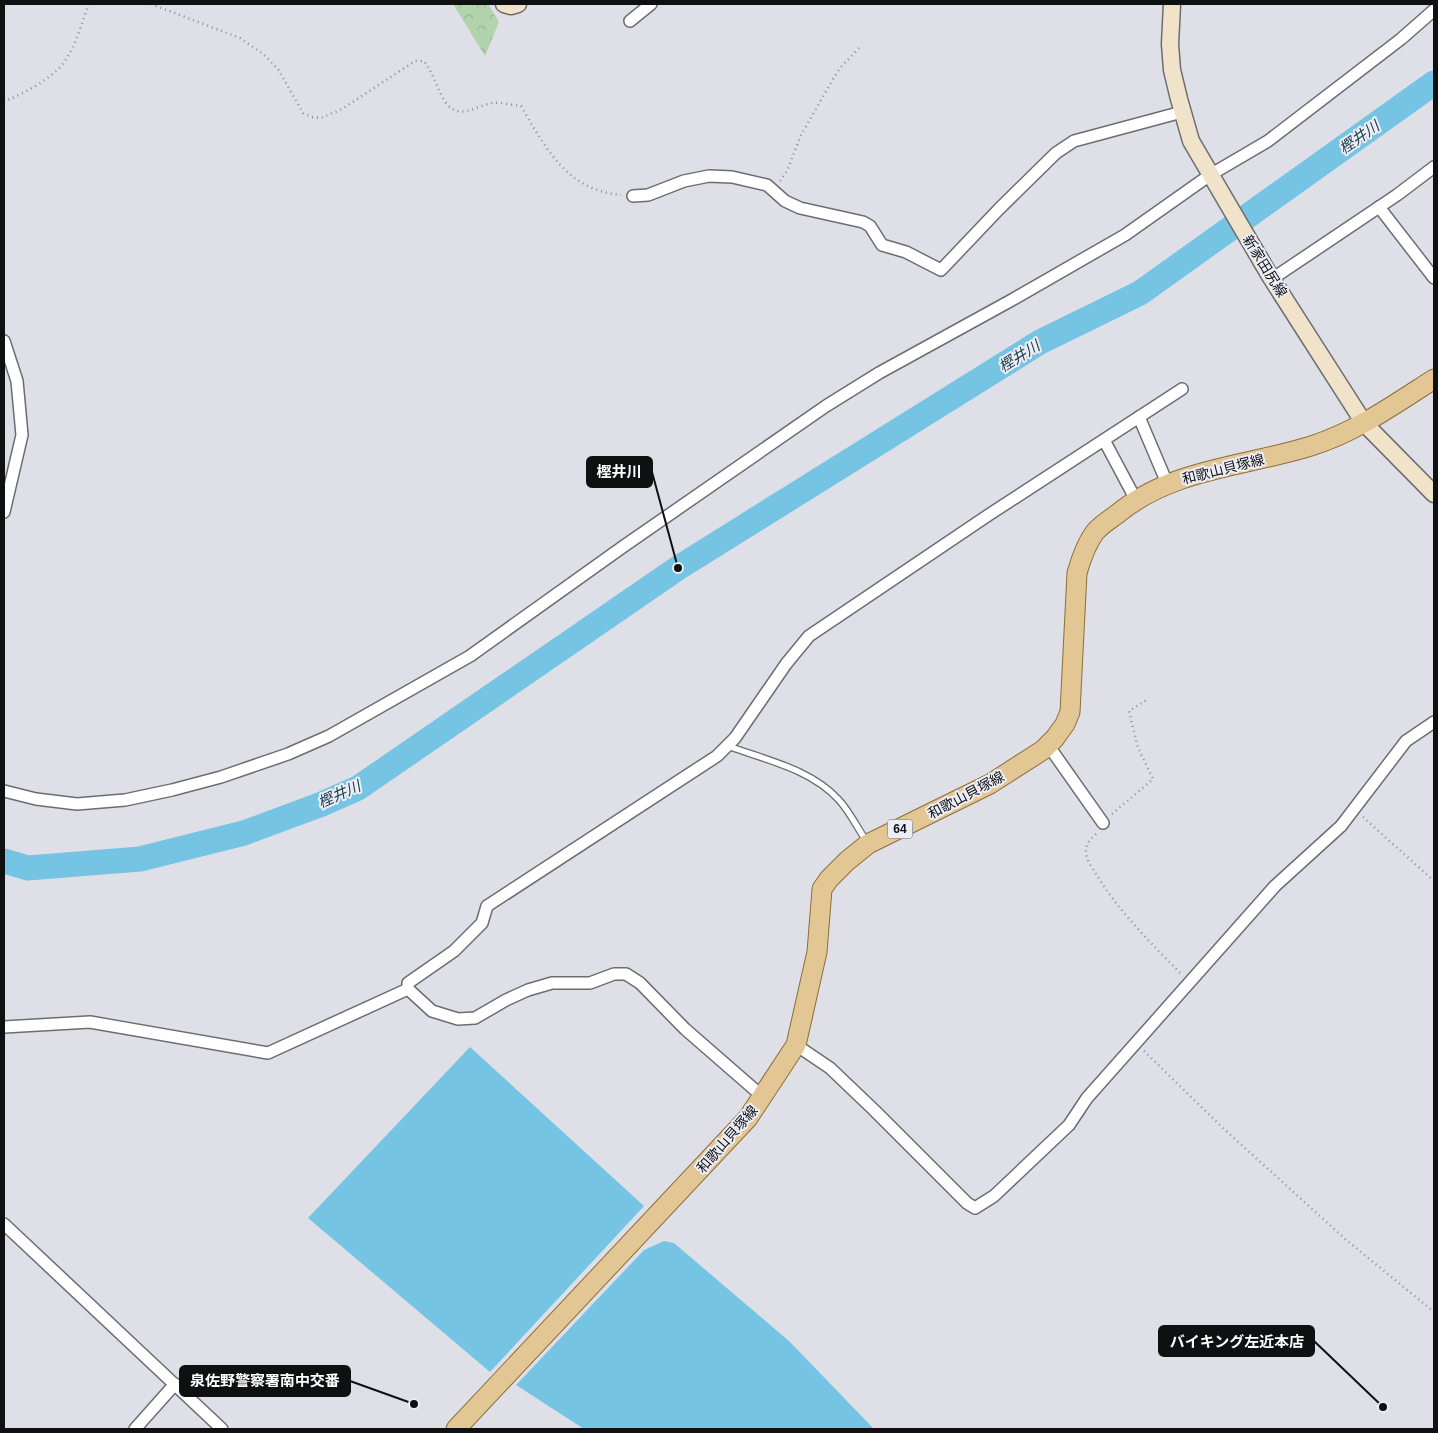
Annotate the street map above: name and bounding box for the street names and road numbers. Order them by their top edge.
street label: 新家田尻線 [1240,232,1290,300]
street label: 和歌山貝塚線 [1180,451,1266,487]
street label: 和歌山貝塚線 [925,768,1007,822]
road number: 64 [888,820,912,839]
street label: 和歌山貝塚線 [693,1102,761,1176]

